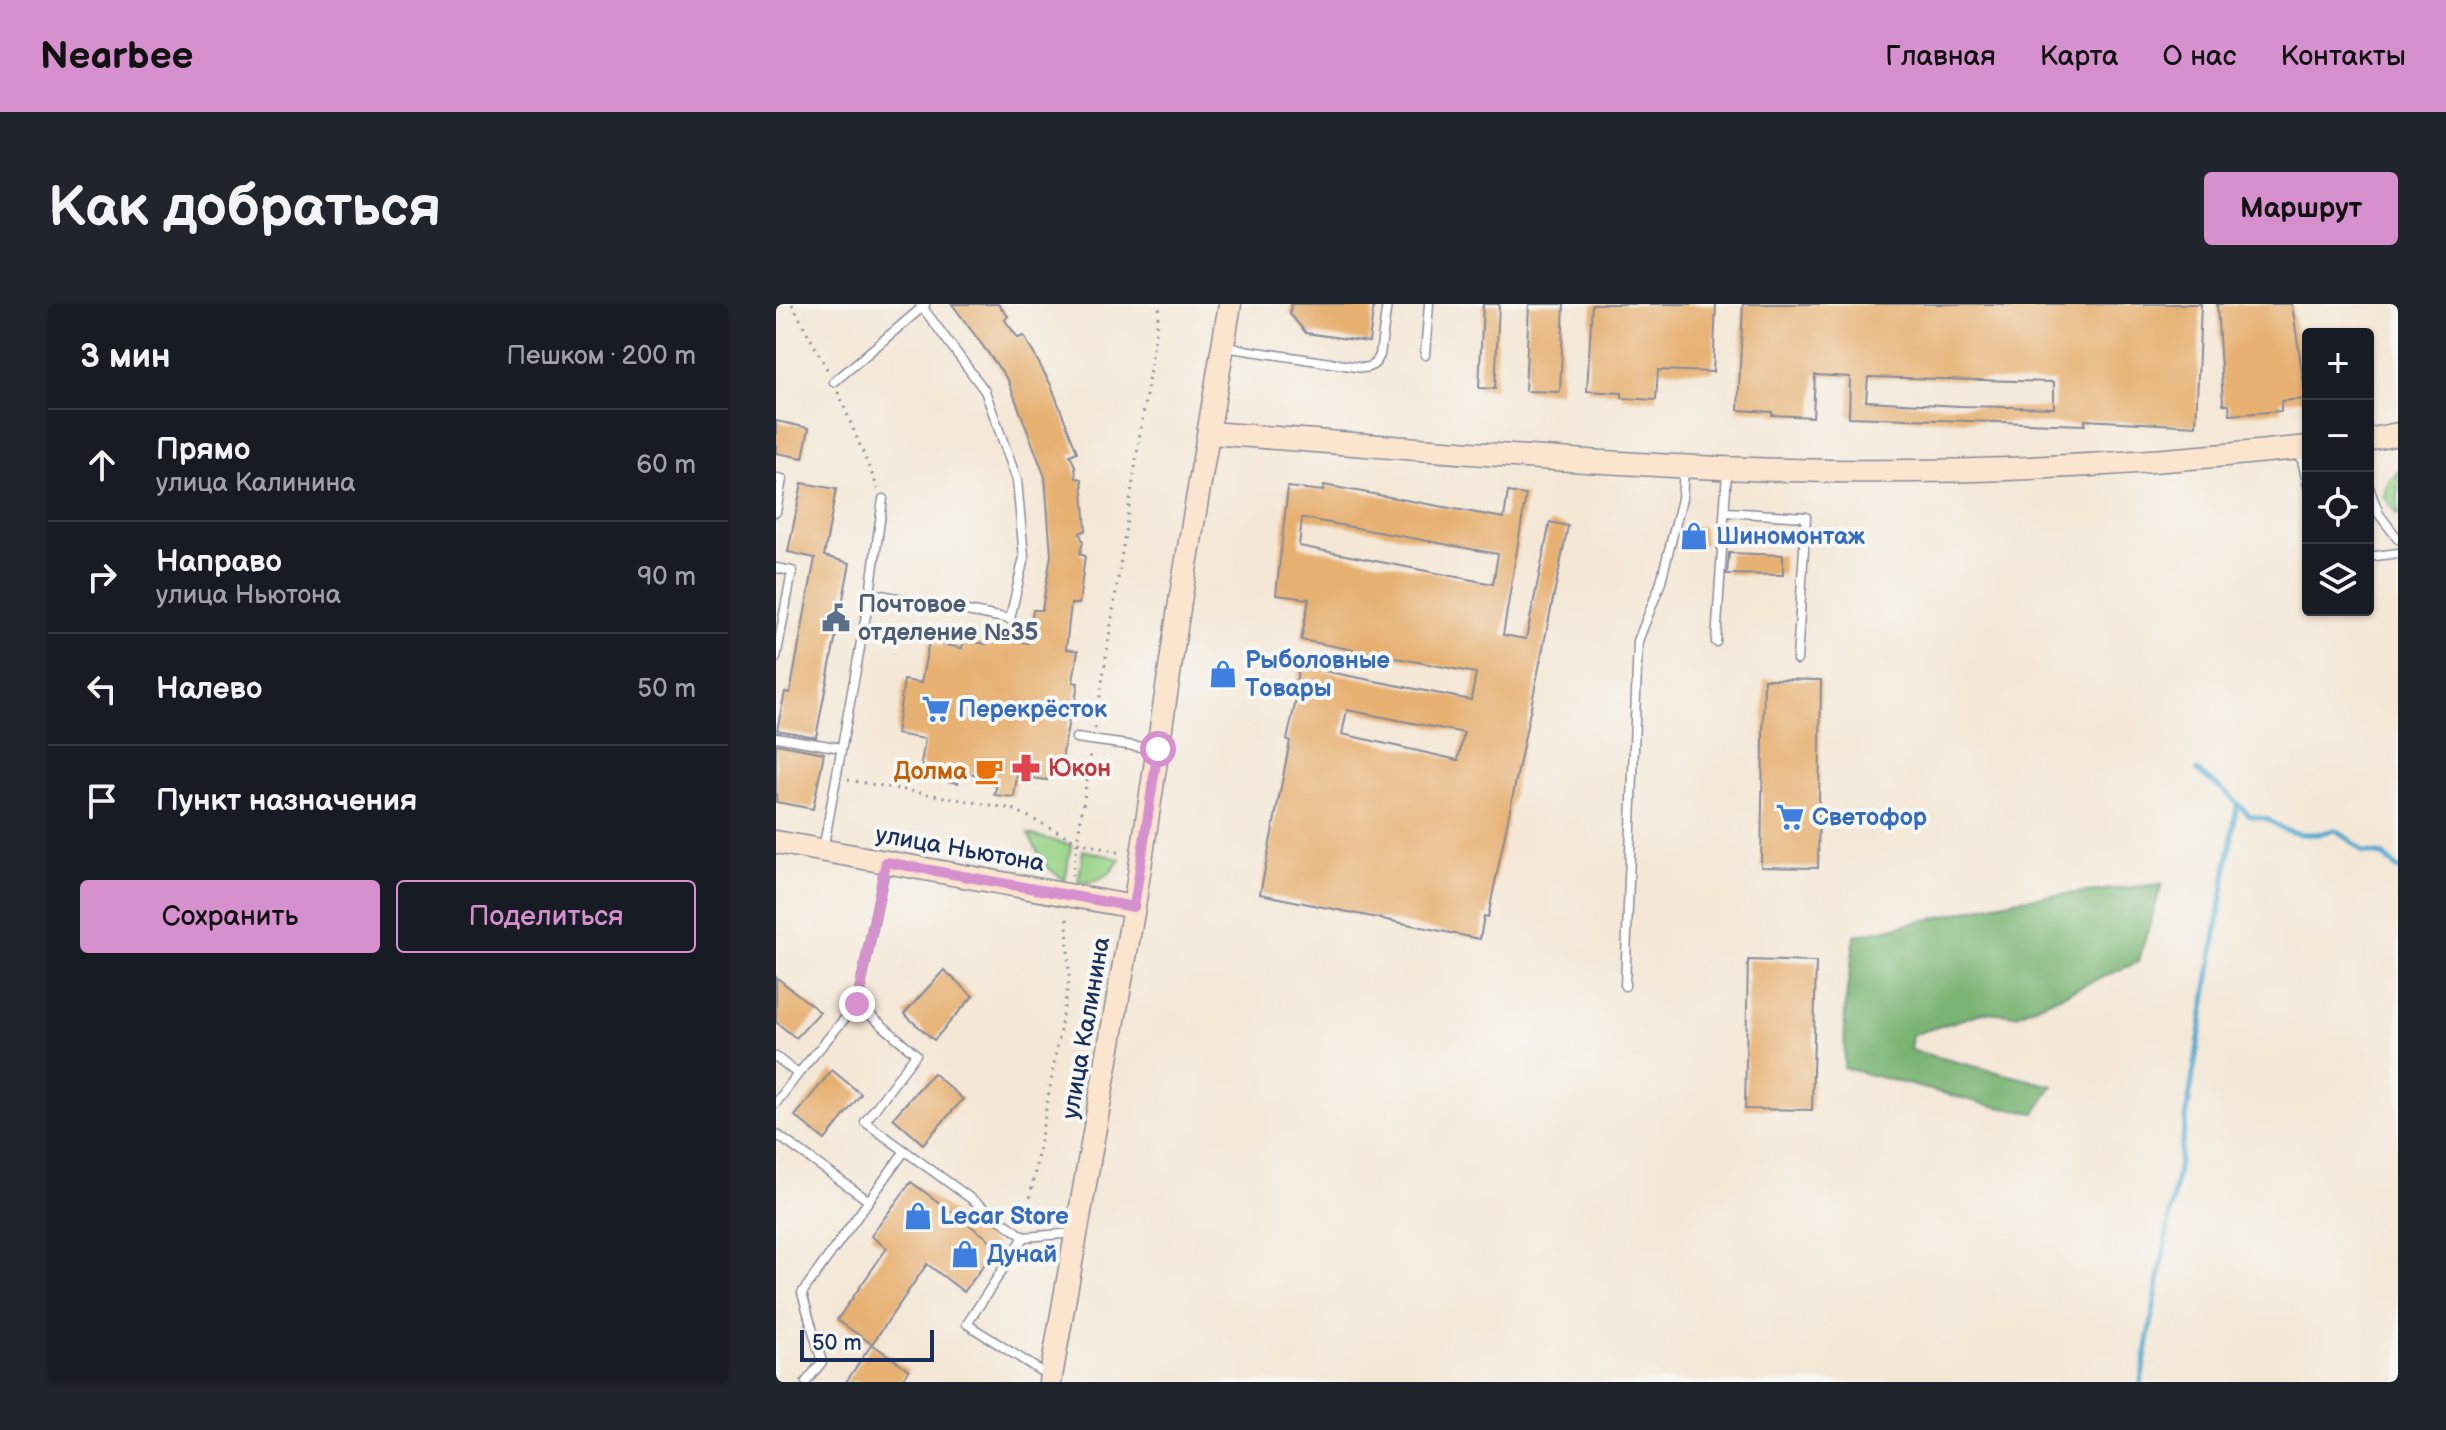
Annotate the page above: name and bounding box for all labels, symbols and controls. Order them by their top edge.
text: Nearbee [40,34,193,79]
text: Главная [1885,40,1996,73]
text: Карта [2040,40,2119,73]
text: О нас [2163,40,2236,73]
text: Контакты [2280,40,2406,73]
button: Маршрут [2204,172,2398,245]
text: Как добраться [48,175,441,242]
map controls [2302,328,2374,616]
button: + [2302,328,2374,400]
text: 3 мин [80,336,171,377]
text: Пешком · 200 m [507,341,696,372]
button: − [2302,400,2374,472]
text: Прямо [156,432,250,468]
icon: ahead [80,443,124,487]
text: 60 m [636,450,696,481]
text: улица Калинина [156,468,356,499]
button: locate [2302,472,2374,544]
shop icon: Шиномонтаж [1679,521,1709,551]
place label: Шиномонтаж [1716,522,1865,551]
text: Направо [156,544,282,580]
button: layers [2302,544,2374,616]
icon: right [80,555,124,599]
text: 90 m [637,562,696,593]
text: улица Ньютона [156,580,341,611]
place label: Почтовое отделение №35 [858,590,1038,647]
public building icon: Почтовое отделение №35 [821,603,851,633]
place label: Рыболовные Товары [1245,646,1390,703]
shop icon: Рыболовные Товары [1208,659,1238,689]
icon: left [80,667,124,711]
text: Налево [156,671,262,707]
text: 50 m [637,674,696,705]
supermarket icon: Перекрёсток [921,694,951,724]
place label: Перекрёсток [958,695,1108,724]
route start [1140,731,1176,767]
pharmacy icon: Юкон [1011,753,1041,783]
place label: Юкон [1048,754,1111,783]
cafe icon: Долма [974,756,1004,786]
place label: Долма [894,757,968,786]
icon: arrive [80,779,124,823]
text: Пункт назначения [156,783,417,819]
supermarket icon: Светофор [1775,802,1805,832]
place label: Светофор [1812,803,1927,832]
street label: улица Ньютона [873,820,1047,878]
button: Сохранить [80,880,380,953]
button: Поделиться [396,880,696,953]
street label: улица Калинина [1056,935,1116,1121]
route end [839,986,875,1022]
shop icon: Lecar Store [903,1201,933,1231]
place label: Lecar Store [940,1202,1069,1231]
shop icon: Дунай [950,1239,980,1269]
place label: Дунай [987,1240,1057,1269]
scale bar [800,1326,934,1362]
text: 50 m [812,1330,862,1357]

